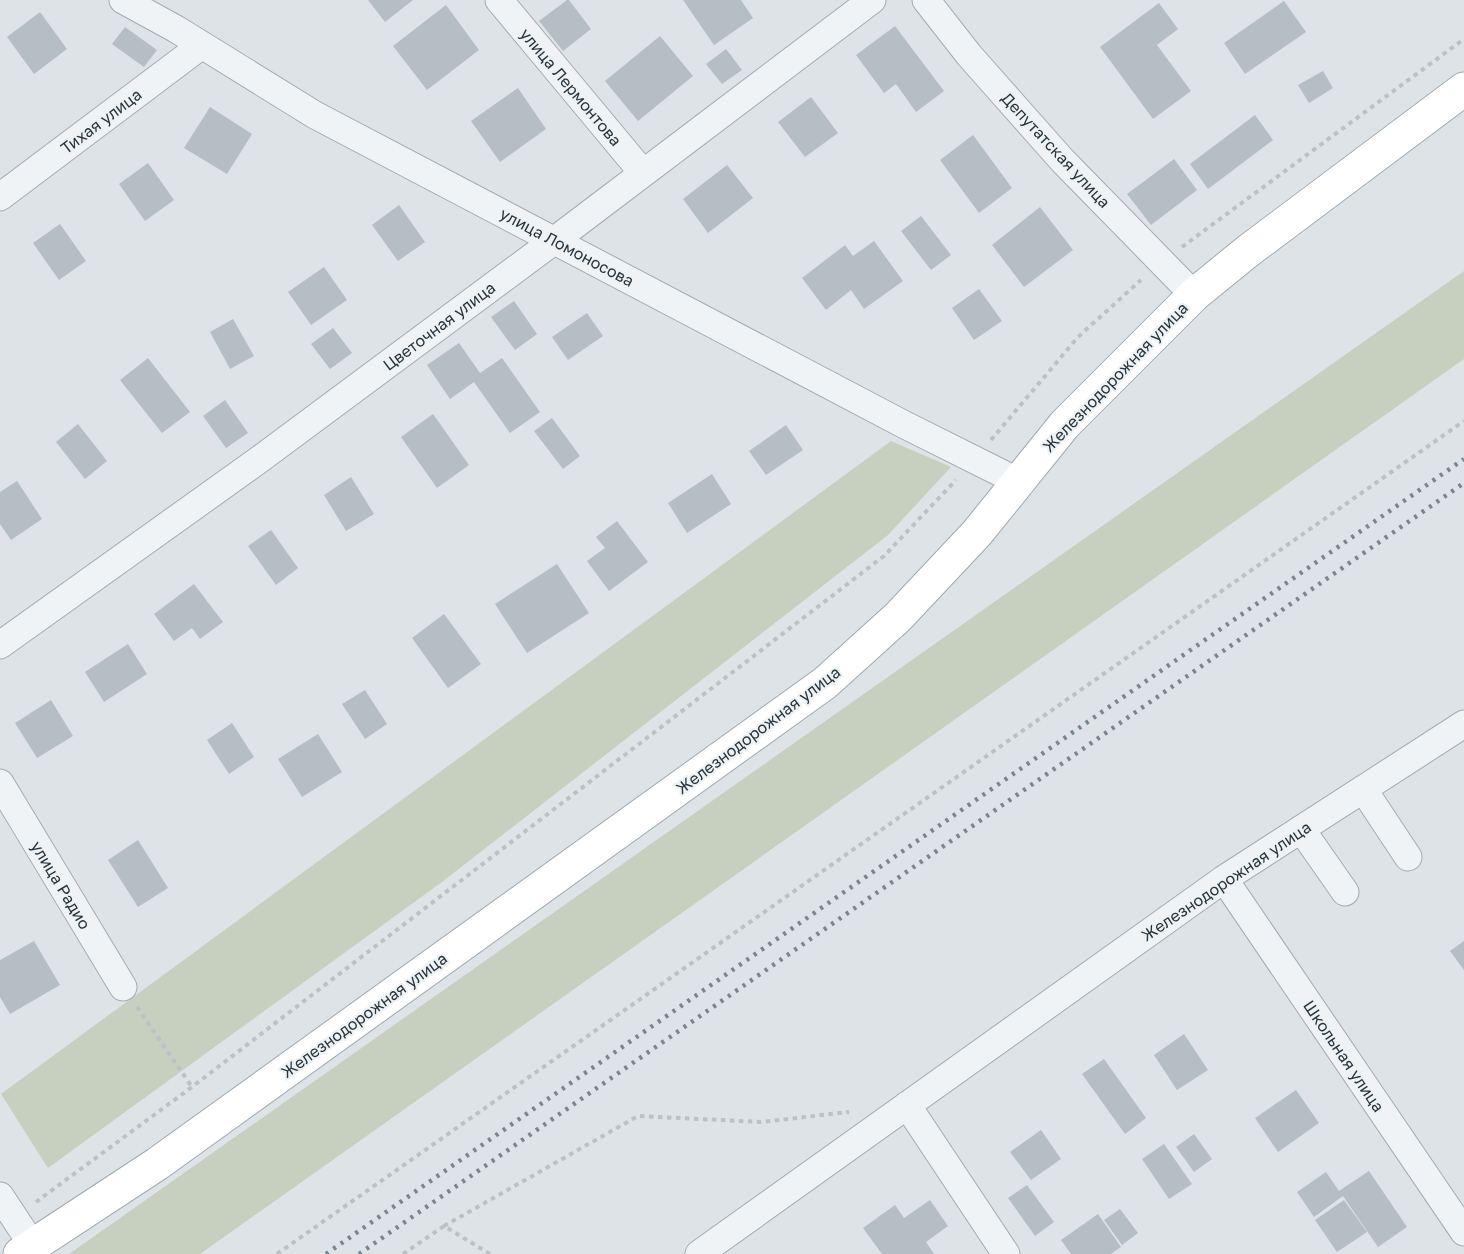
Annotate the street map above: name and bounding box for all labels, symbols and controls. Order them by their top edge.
street label: улица Лермонтова [516,24,626,150]
street label: Тихая улица [57,84,145,158]
street label: Депутатская улица [997,88,1115,212]
street label: улица Ломоносова [497,203,637,291]
street label: Цветочная улица [379,277,499,375]
street label: Железнодорожная улица [1038,298,1192,456]
street label: Железнодорожная улица [672,662,844,798]
street label: Железнодорожная улица [1137,817,1315,945]
street label: улица Радио [27,837,95,933]
street label: Железнодорожная улица [277,948,451,1082]
street label: Школьная улица [1299,996,1389,1116]

